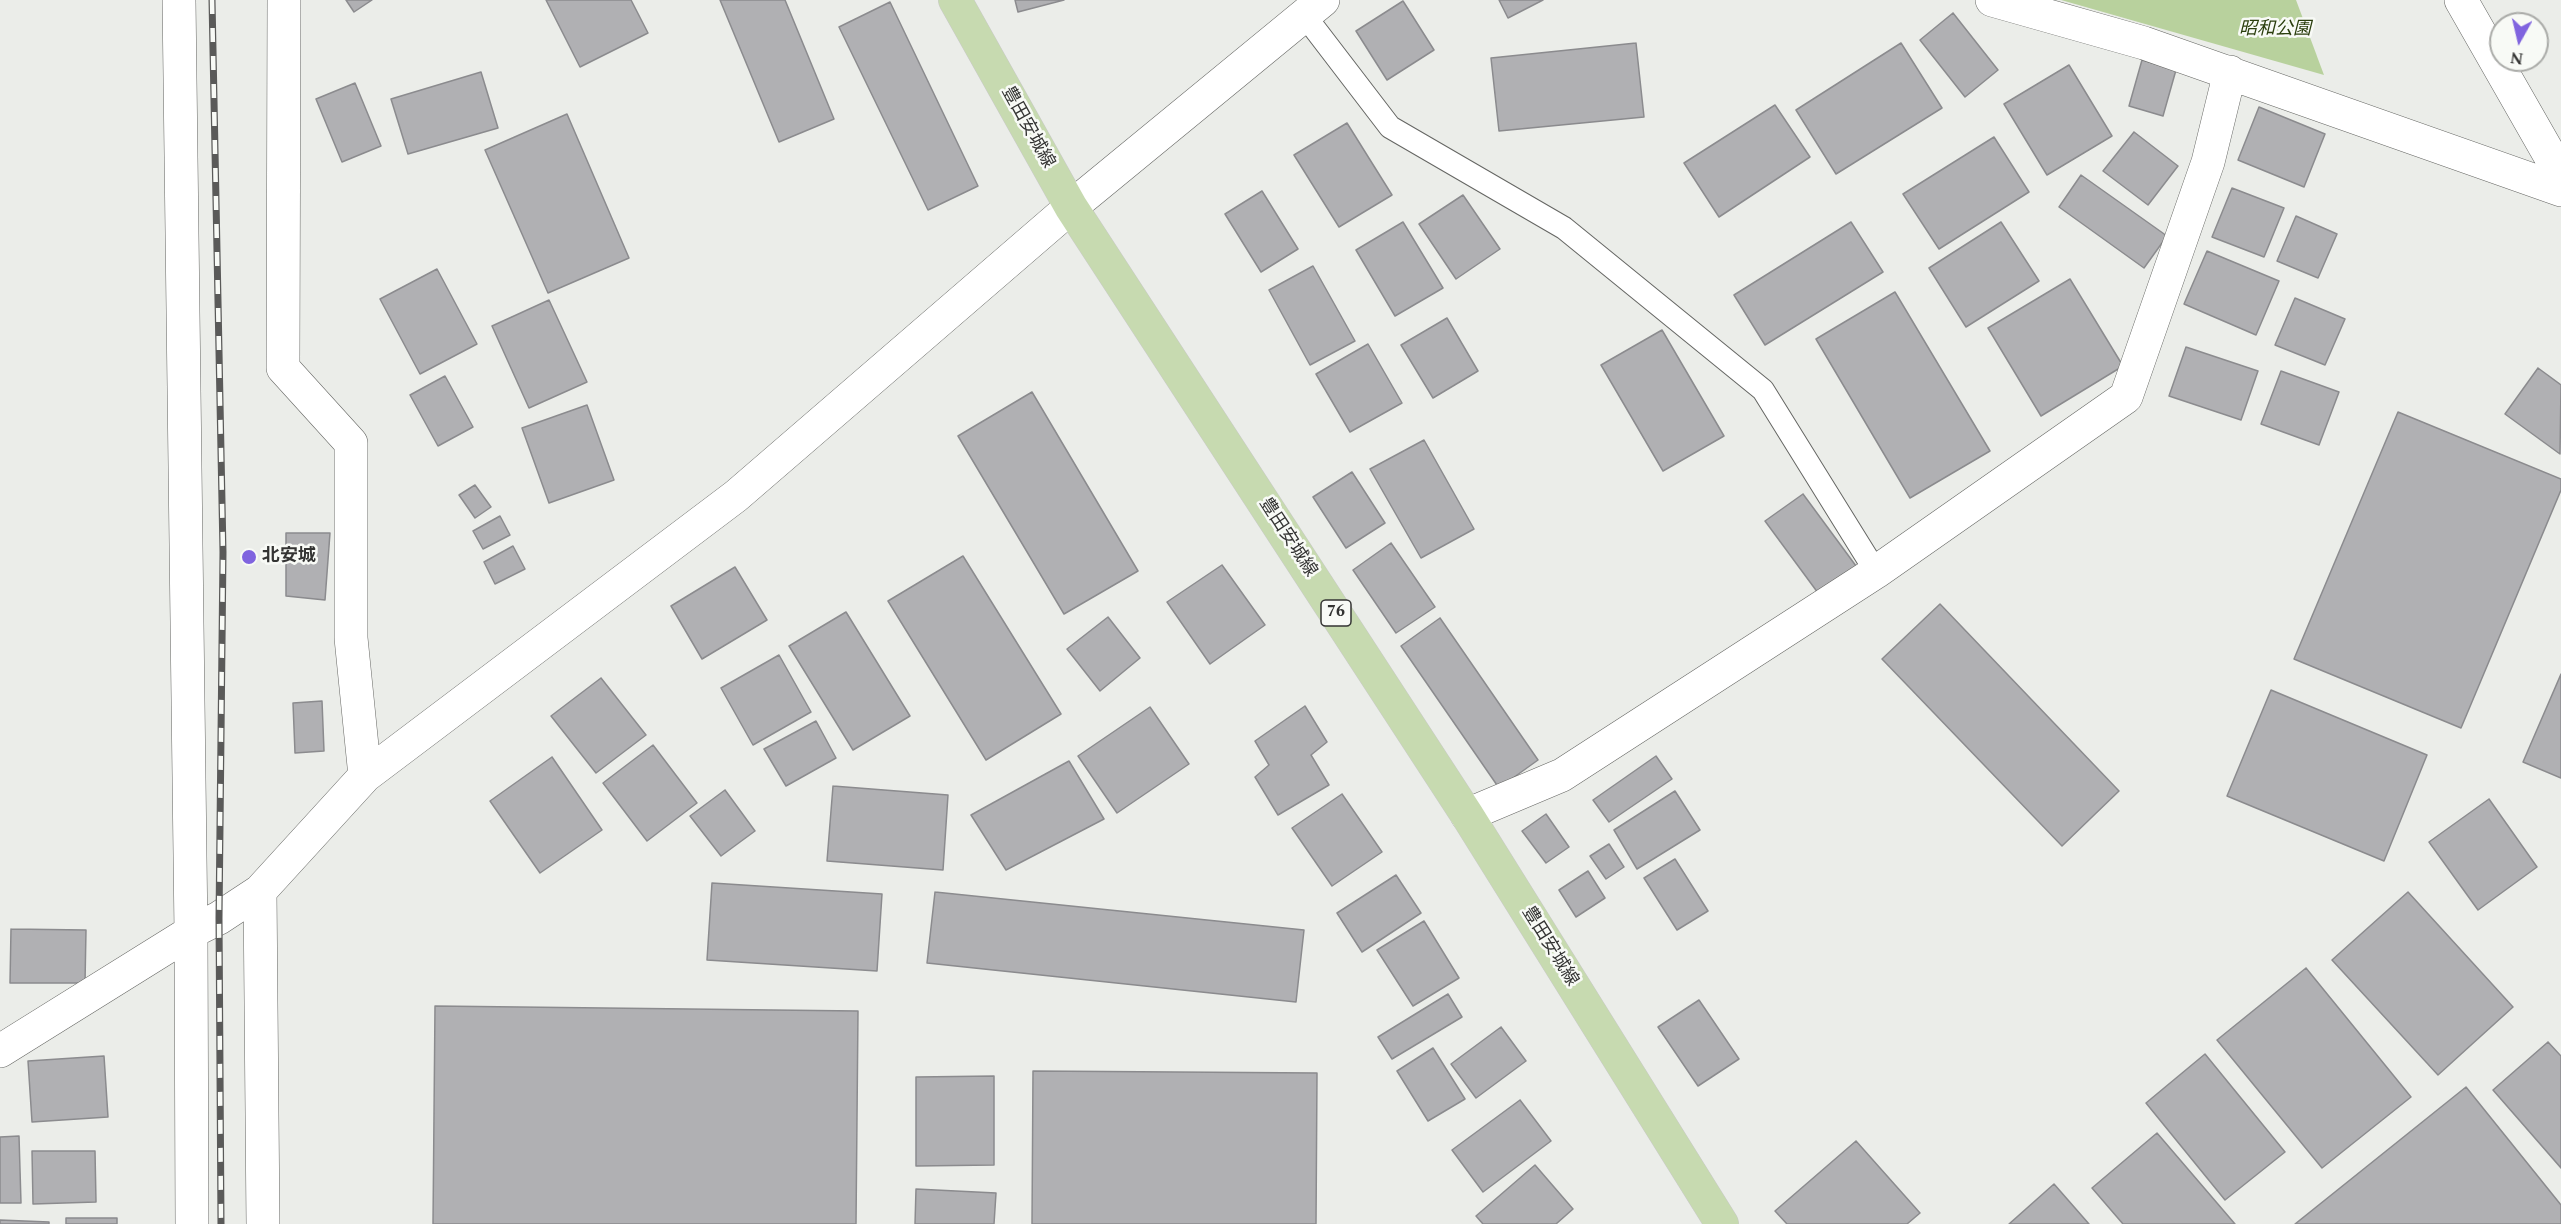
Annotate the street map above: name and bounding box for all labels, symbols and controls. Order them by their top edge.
north arrow [2489,12,2549,72]
park label: 昭和公園 [2239,19,2311,41]
text: N [2509,45,2525,71]
street label: 豊田安城線 [996,83,1058,173]
street label: 豊田安城線 [1253,494,1321,582]
place label: 北安城 [262,546,316,568]
marker: 北安城 [240,548,258,566]
road number: 76 [1321,600,1351,626]
street label: 豊田安城線 [1516,903,1582,991]

